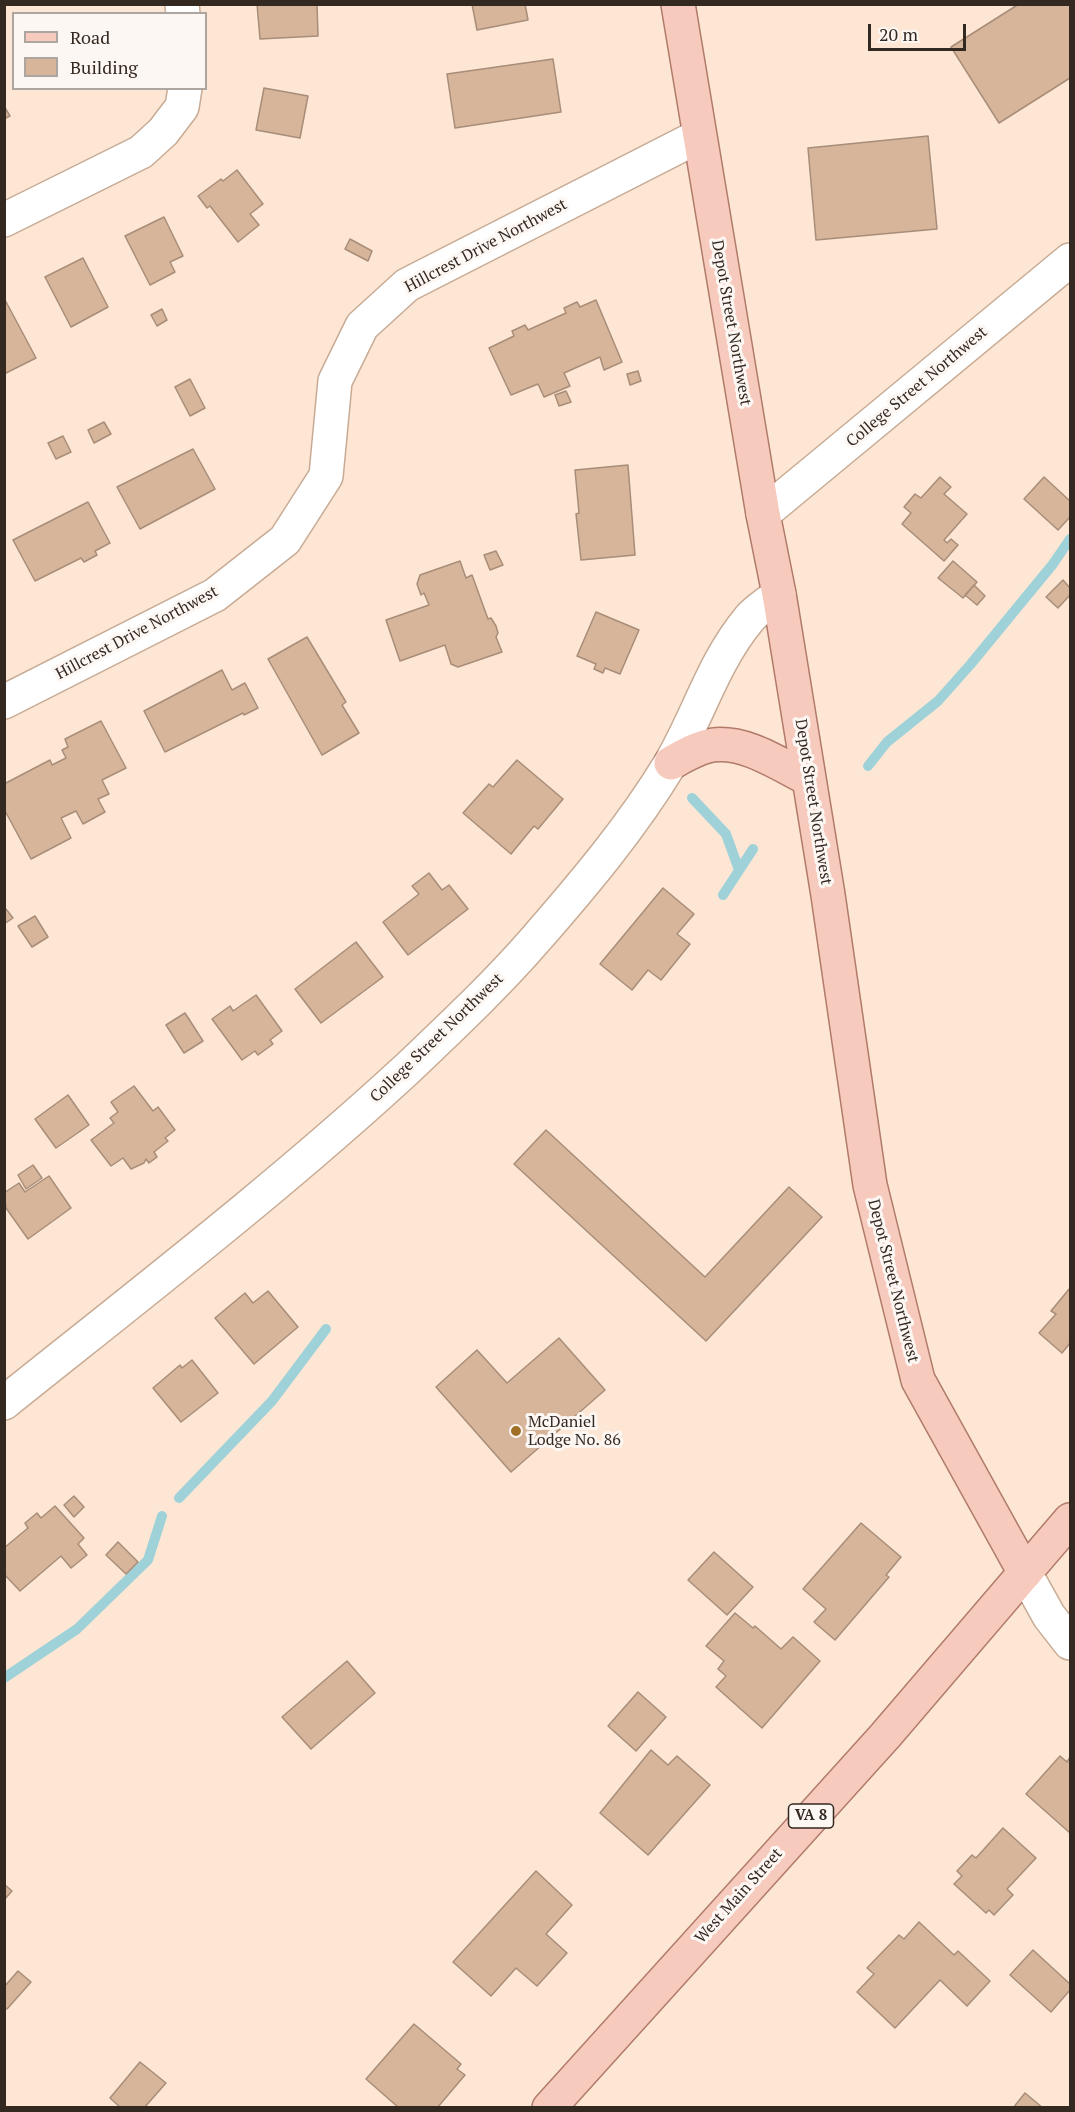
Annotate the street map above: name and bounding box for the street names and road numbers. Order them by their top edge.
street label: Hillcrest Drive Northwest [402,195,570,297]
street label: Depot Street Northwest [707,239,755,407]
street label: College Street Northwest [843,323,991,451]
street label: Hillcrest Drive Northwest [53,582,221,684]
street label: Depot Street Northwest [790,718,836,886]
street label: College Street Northwest [366,969,508,1107]
street label: Depot Street Northwest [863,1197,923,1365]
road number: VA 8 [788,1804,834,1828]
street label: West Main Street [691,1844,787,1948]

